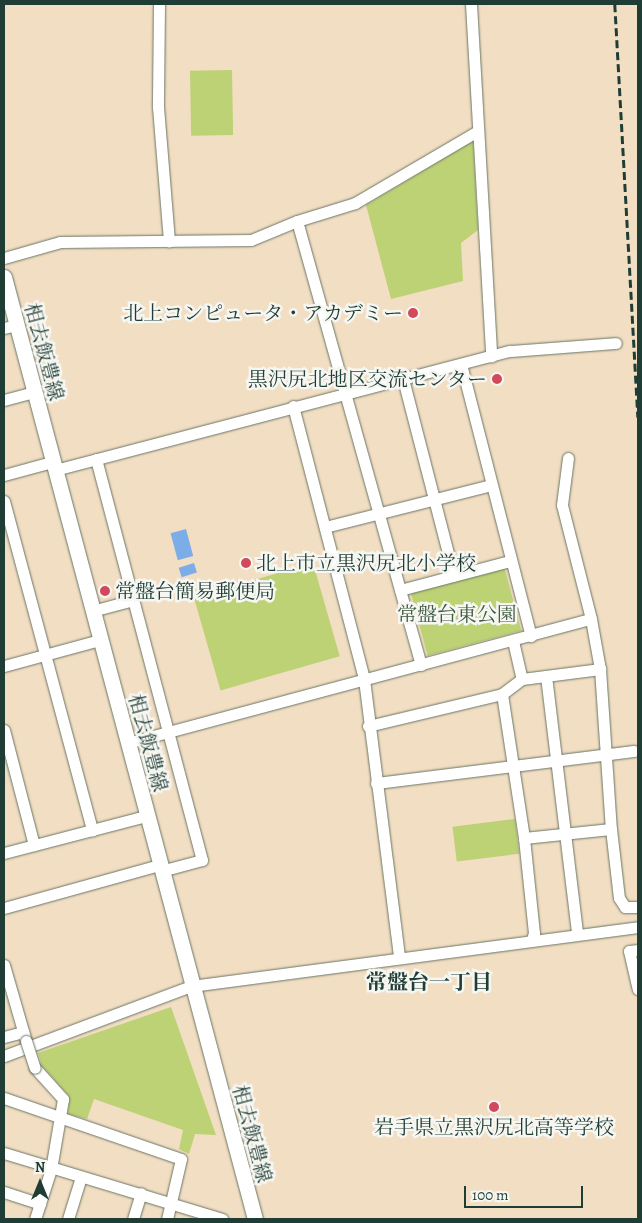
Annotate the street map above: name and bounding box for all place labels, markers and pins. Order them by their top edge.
place label: 北上コンピュータ・アカデミー [123,301,403,325]
marker: 北上コンピュータ・アカデミー [407,307,419,319]
place label: 黒沢尻北地区交流センター [247,367,487,391]
marker: 黒沢尻北地区交流センター [491,373,503,385]
place label: 北上市立黒沢尻北小学校 [256,551,476,575]
marker: 北上市立黒沢尻北小学校 [240,557,252,569]
place label: 常盤台簡易郵便局 [115,579,275,603]
marker: 常盤台簡易郵便局 [99,585,111,597]
marker: 岩手県立黒沢尻北高等学校 [488,1101,500,1113]
place label: 岩手県立黒沢尻北高等学校 [374,1115,614,1139]

